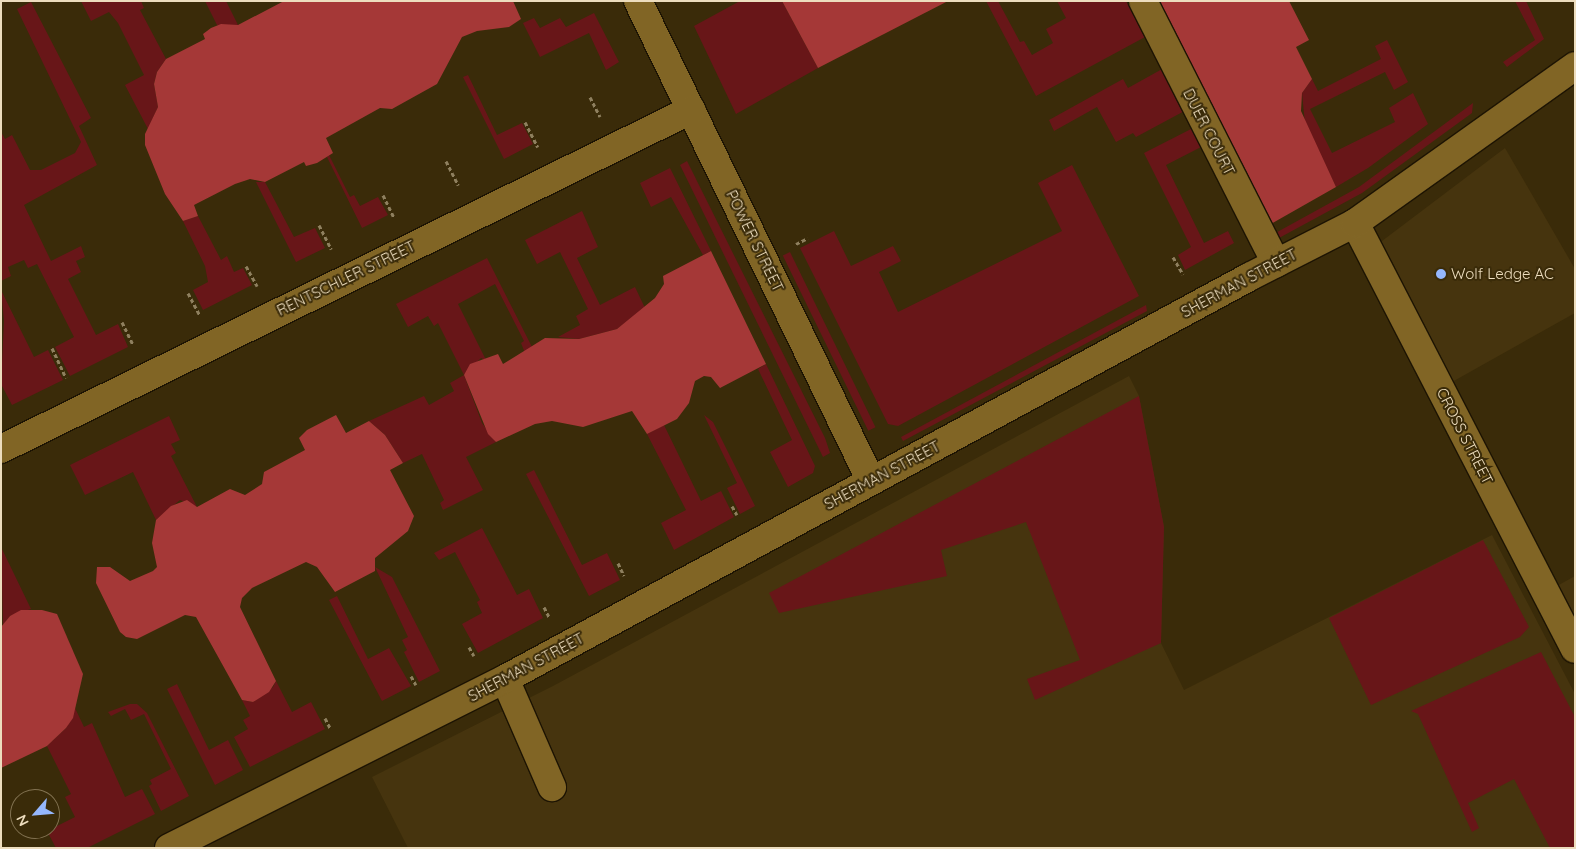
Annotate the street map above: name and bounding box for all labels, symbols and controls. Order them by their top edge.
street label: DUER COURT [1179,86,1239,178]
street label: POWER STREET [723,187,787,295]
street label: RENTSCHLER STREET [274,237,418,319]
street label: SHERMAN STREET [1178,245,1300,321]
place label: Wolf Ledge AC [1451,265,1554,283]
marker: Wolf Ledge AC [1435,268,1447,280]
street label: CROSS STREET [1433,385,1497,487]
street label: SHERMAN STREET [821,437,943,513]
street label: SHERMAN STREET [465,629,587,705]
north arrow [10,789,60,839]
text: N [12,812,33,829]

